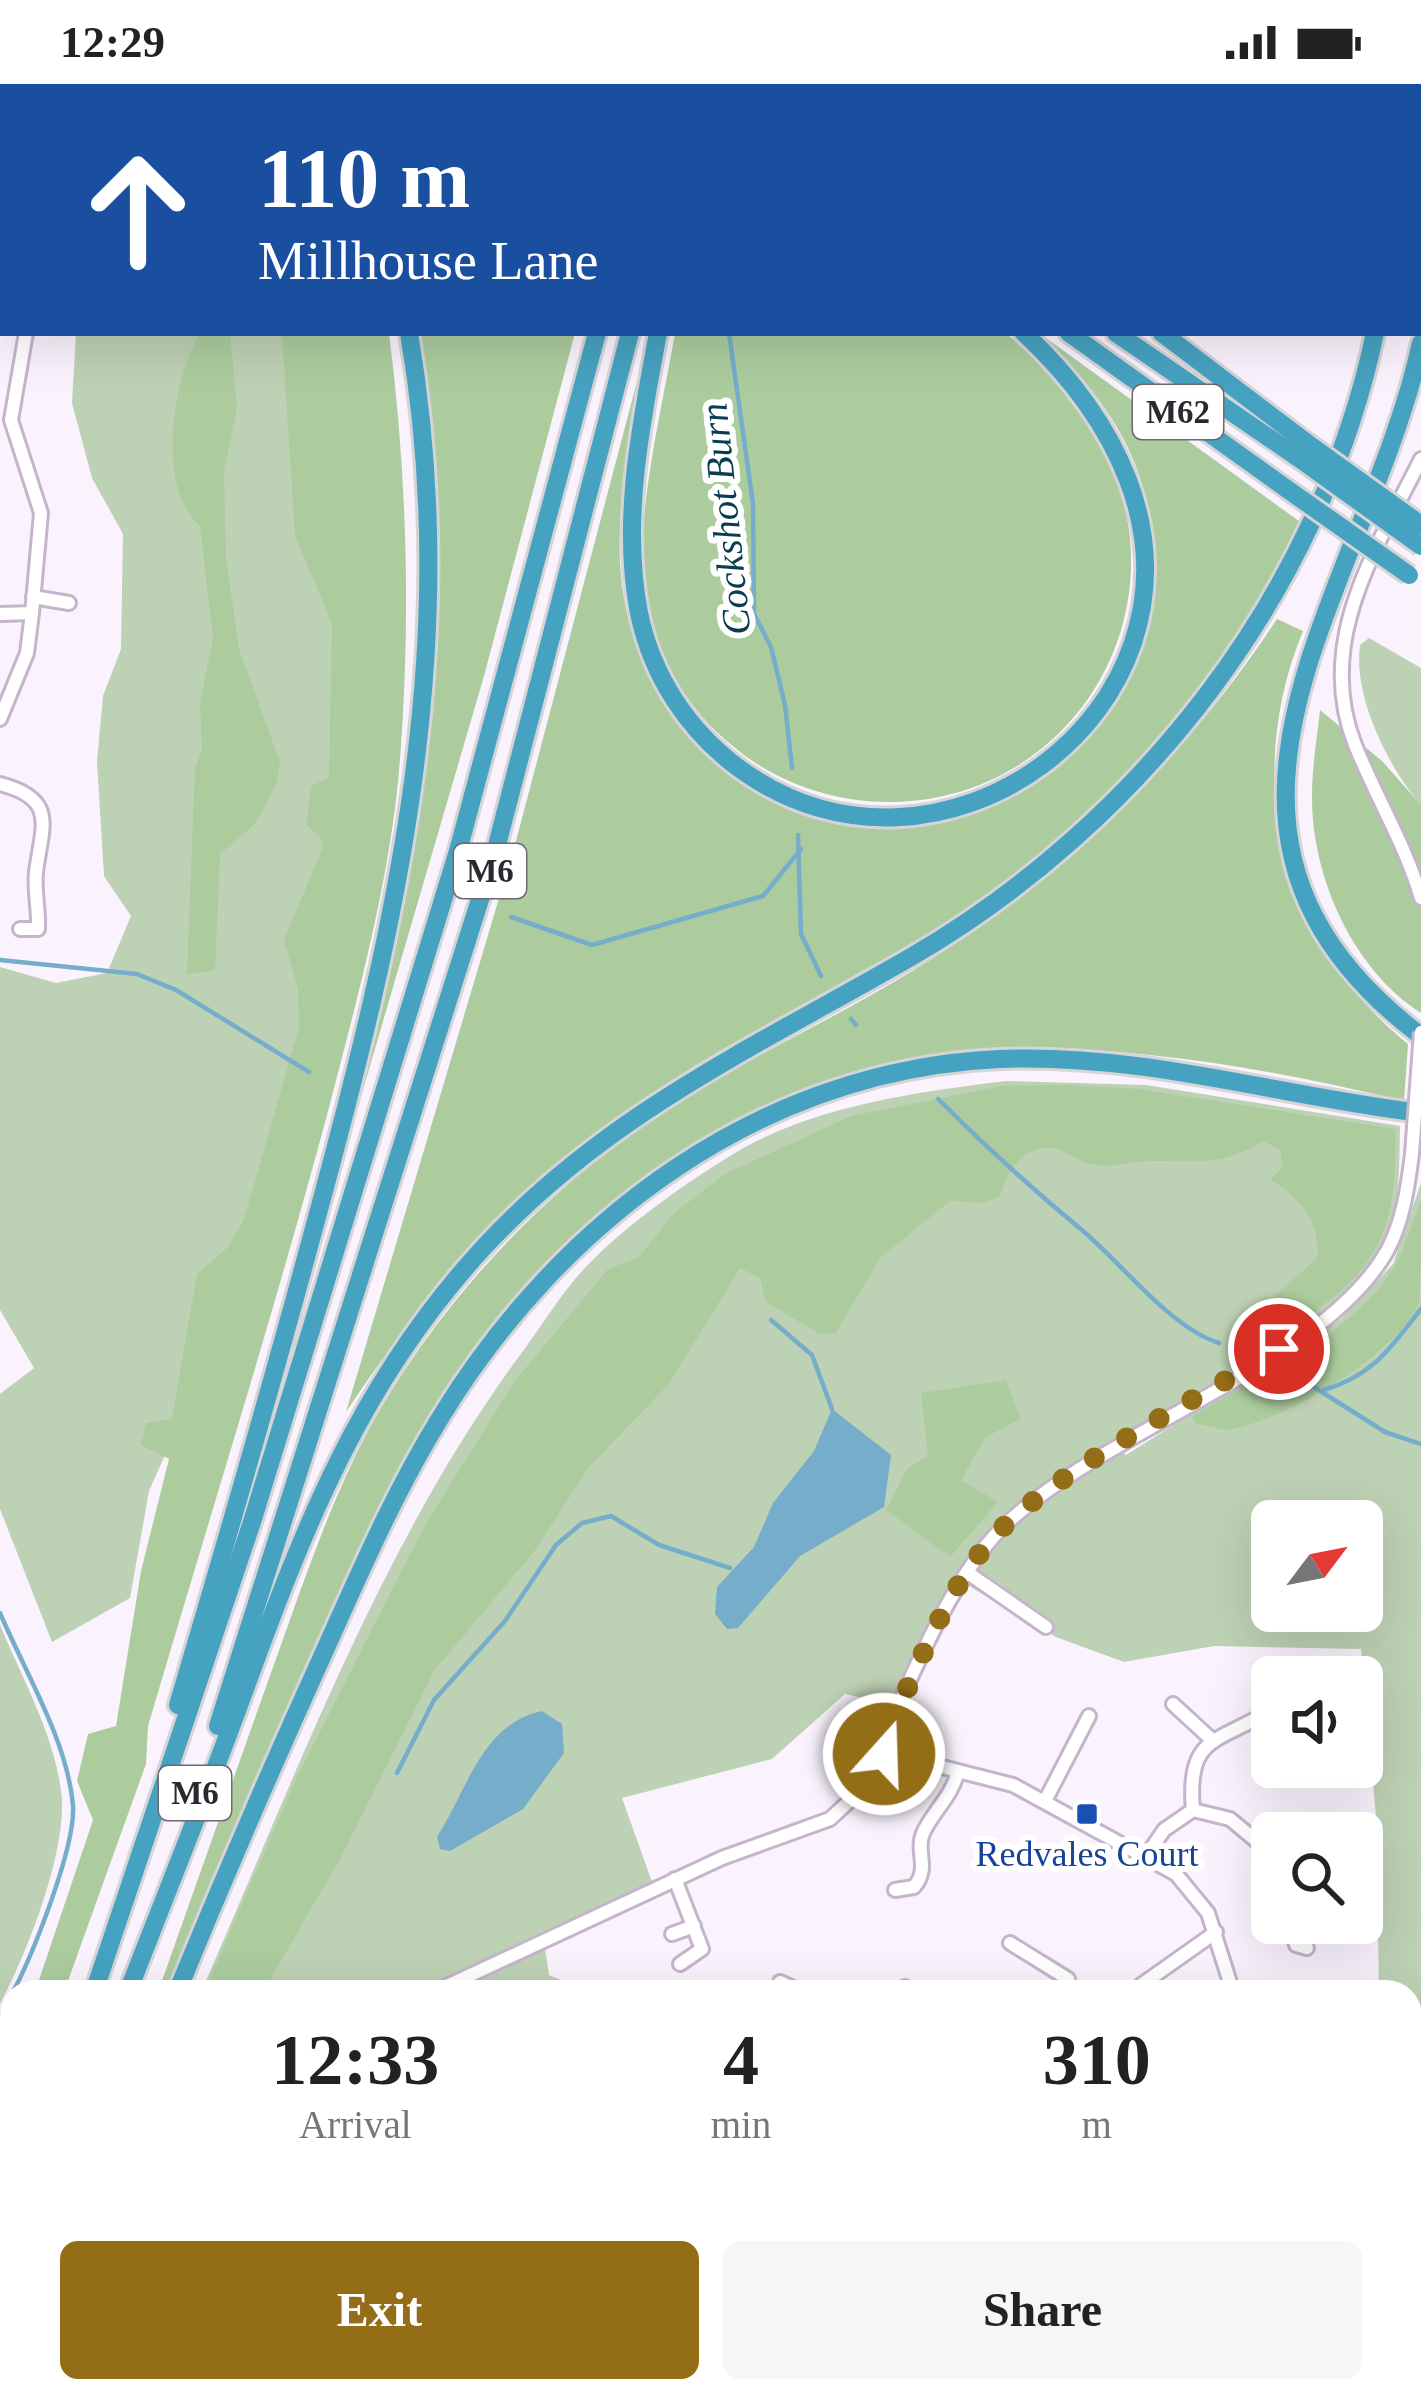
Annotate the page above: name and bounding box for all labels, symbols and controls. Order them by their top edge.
text: 12:29 [60,17,165,67]
icon: ahead [60,132,216,288]
text: 110 m [258,132,470,225]
text: Millhouse Lane [258,231,598,291]
road number: M62 [1133,385,1223,439]
water label: Cockshot Burn [691,401,759,637]
road number: M6 [454,844,526,898]
pin [1228,1298,1330,1400]
icon: arrive [1246,1316,1312,1382]
north arrow [1251,1500,1383,1632]
map controls [1251,1500,1383,1944]
button: sound [1251,1656,1383,1788]
position arrow [821,1691,947,1817]
road number: M6 [159,1766,231,1820]
marker: Redvales Court [1074,1801,1100,1827]
button: search [1251,1812,1383,1944]
place label: Redvales Court [976,1834,1198,1874]
text: 12:33 [271,2020,439,2100]
text: 4 [723,2020,759,2100]
text: 310 [1043,2020,1151,2100]
text: Arrival [299,2103,412,2146]
text: min [711,2103,771,2146]
text: m [1081,2103,1112,2146]
button: Exit [60,2241,699,2379]
button: Share [723,2241,1362,2379]

